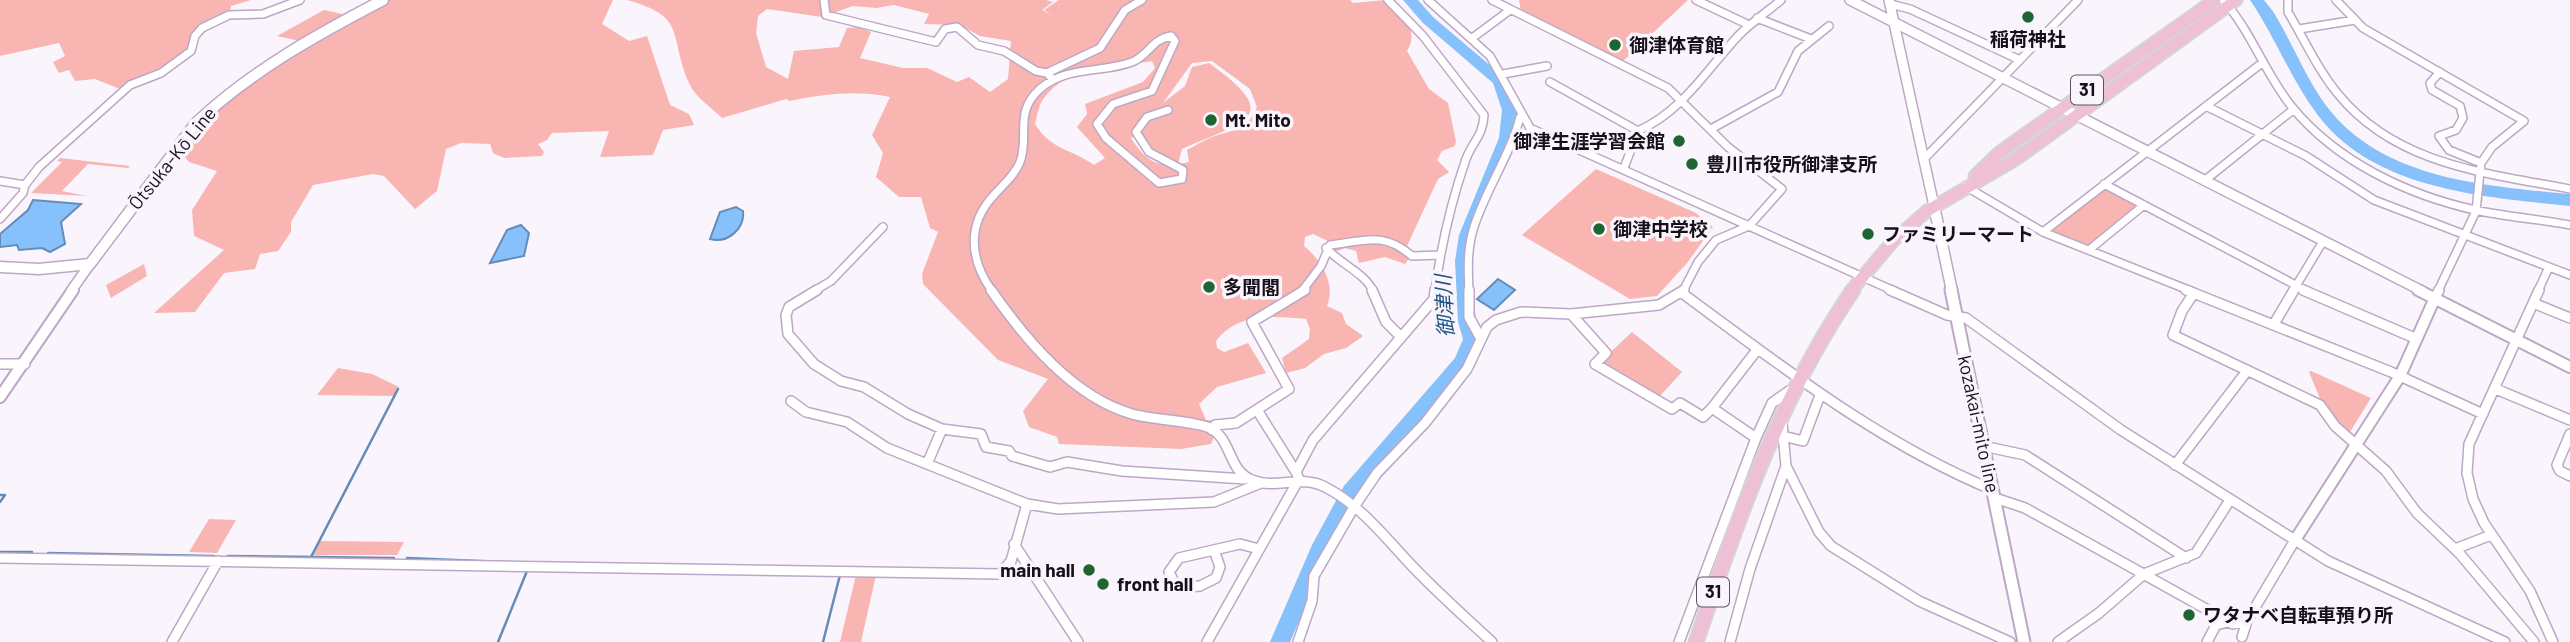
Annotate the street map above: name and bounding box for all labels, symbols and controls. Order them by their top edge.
marker: 稲荷神社 [2020,9,2036,25]
place label: 稲荷神社 [1990,27,2066,50]
place label: 御津体育館 [1629,33,1724,56]
marker: 御津体育館 [1607,37,1623,53]
road number: 31 [2071,76,2103,104]
street label: Ōtsuka-Kō Line [123,102,220,214]
place label: Mt. Mito [1225,108,1291,131]
marker: Mt. Mito [1203,112,1219,128]
place label: 御津生涯学習会館 [1513,129,1665,152]
marker: 御津生涯学習会館 [1671,133,1687,149]
place label: 豊川市役所御津支所 [1706,152,1877,175]
marker: 豊川市役所御津支所 [1684,156,1700,172]
place label: 御津中学校 [1613,217,1708,240]
marker: 御津中学校 [1591,221,1607,237]
place label: ファミリーマート [1882,222,2034,245]
marker: ファミリーマート [1860,226,1876,242]
water label: 御津川 [1429,272,1458,338]
place label: 多聞閣 [1223,275,1280,298]
marker: 多聞閣 [1201,279,1217,295]
street label: kozakai-mito line [1954,353,2005,495]
place label: main hall [1000,558,1075,581]
marker: main hall [1081,562,1097,578]
place label: front hall [1117,572,1193,595]
marker: front hall [1095,576,1111,592]
road number: 31 [1697,578,1729,606]
place label: ワタナベ自転車預り所 [2203,603,2393,626]
marker: ワタナベ自転車預り所 [2181,607,2197,623]

